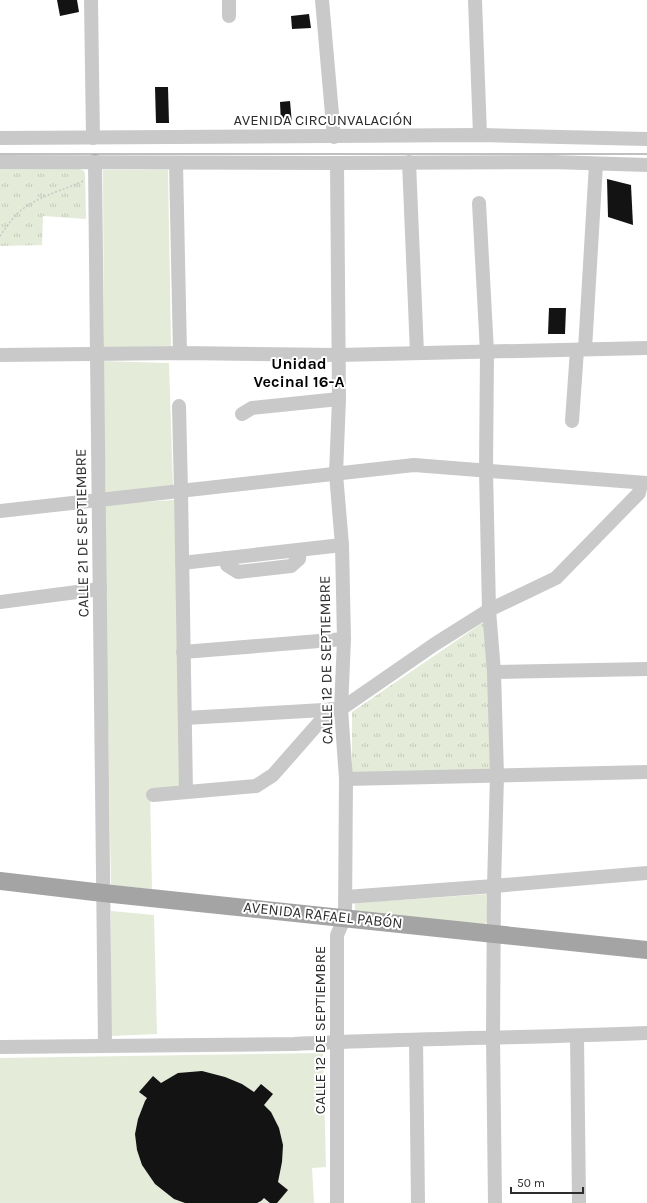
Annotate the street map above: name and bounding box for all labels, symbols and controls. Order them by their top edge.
street label: AVENIDA CIRCUNVALACIÓN [234,111,412,129]
district label: Unidad Vecinal 16-A [254,354,344,391]
street label: CALLE 21 DE SEPTIEMBRE [72,449,92,617]
street label: CALLE 12 DE SEPTIEMBRE [316,576,336,744]
street label: AVENIDA RAFAEL PABÓN [243,898,403,932]
street label: CALLE 12 DE SEPTIEMBRE [311,946,329,1114]
scale bar [511,1169,583,1195]
text: 50 m [517,1176,545,1190]

